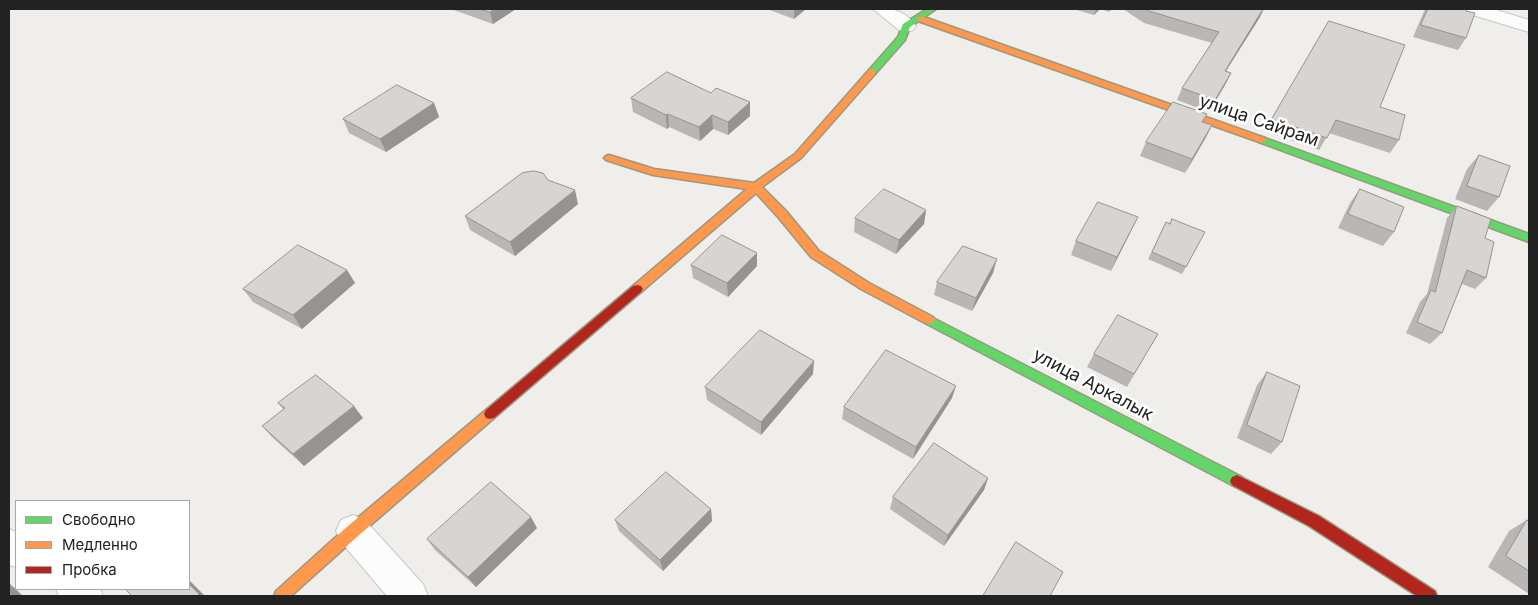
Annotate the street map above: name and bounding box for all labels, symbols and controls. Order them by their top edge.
street label: улица Сайрам [1196,90,1322,152]
street label: улица Аркалык [1029,344,1157,426]
legend [15,500,190,590]
text: Свободно [62,510,136,529]
text: Медленно [62,535,138,554]
text: Пробка [62,560,117,579]

